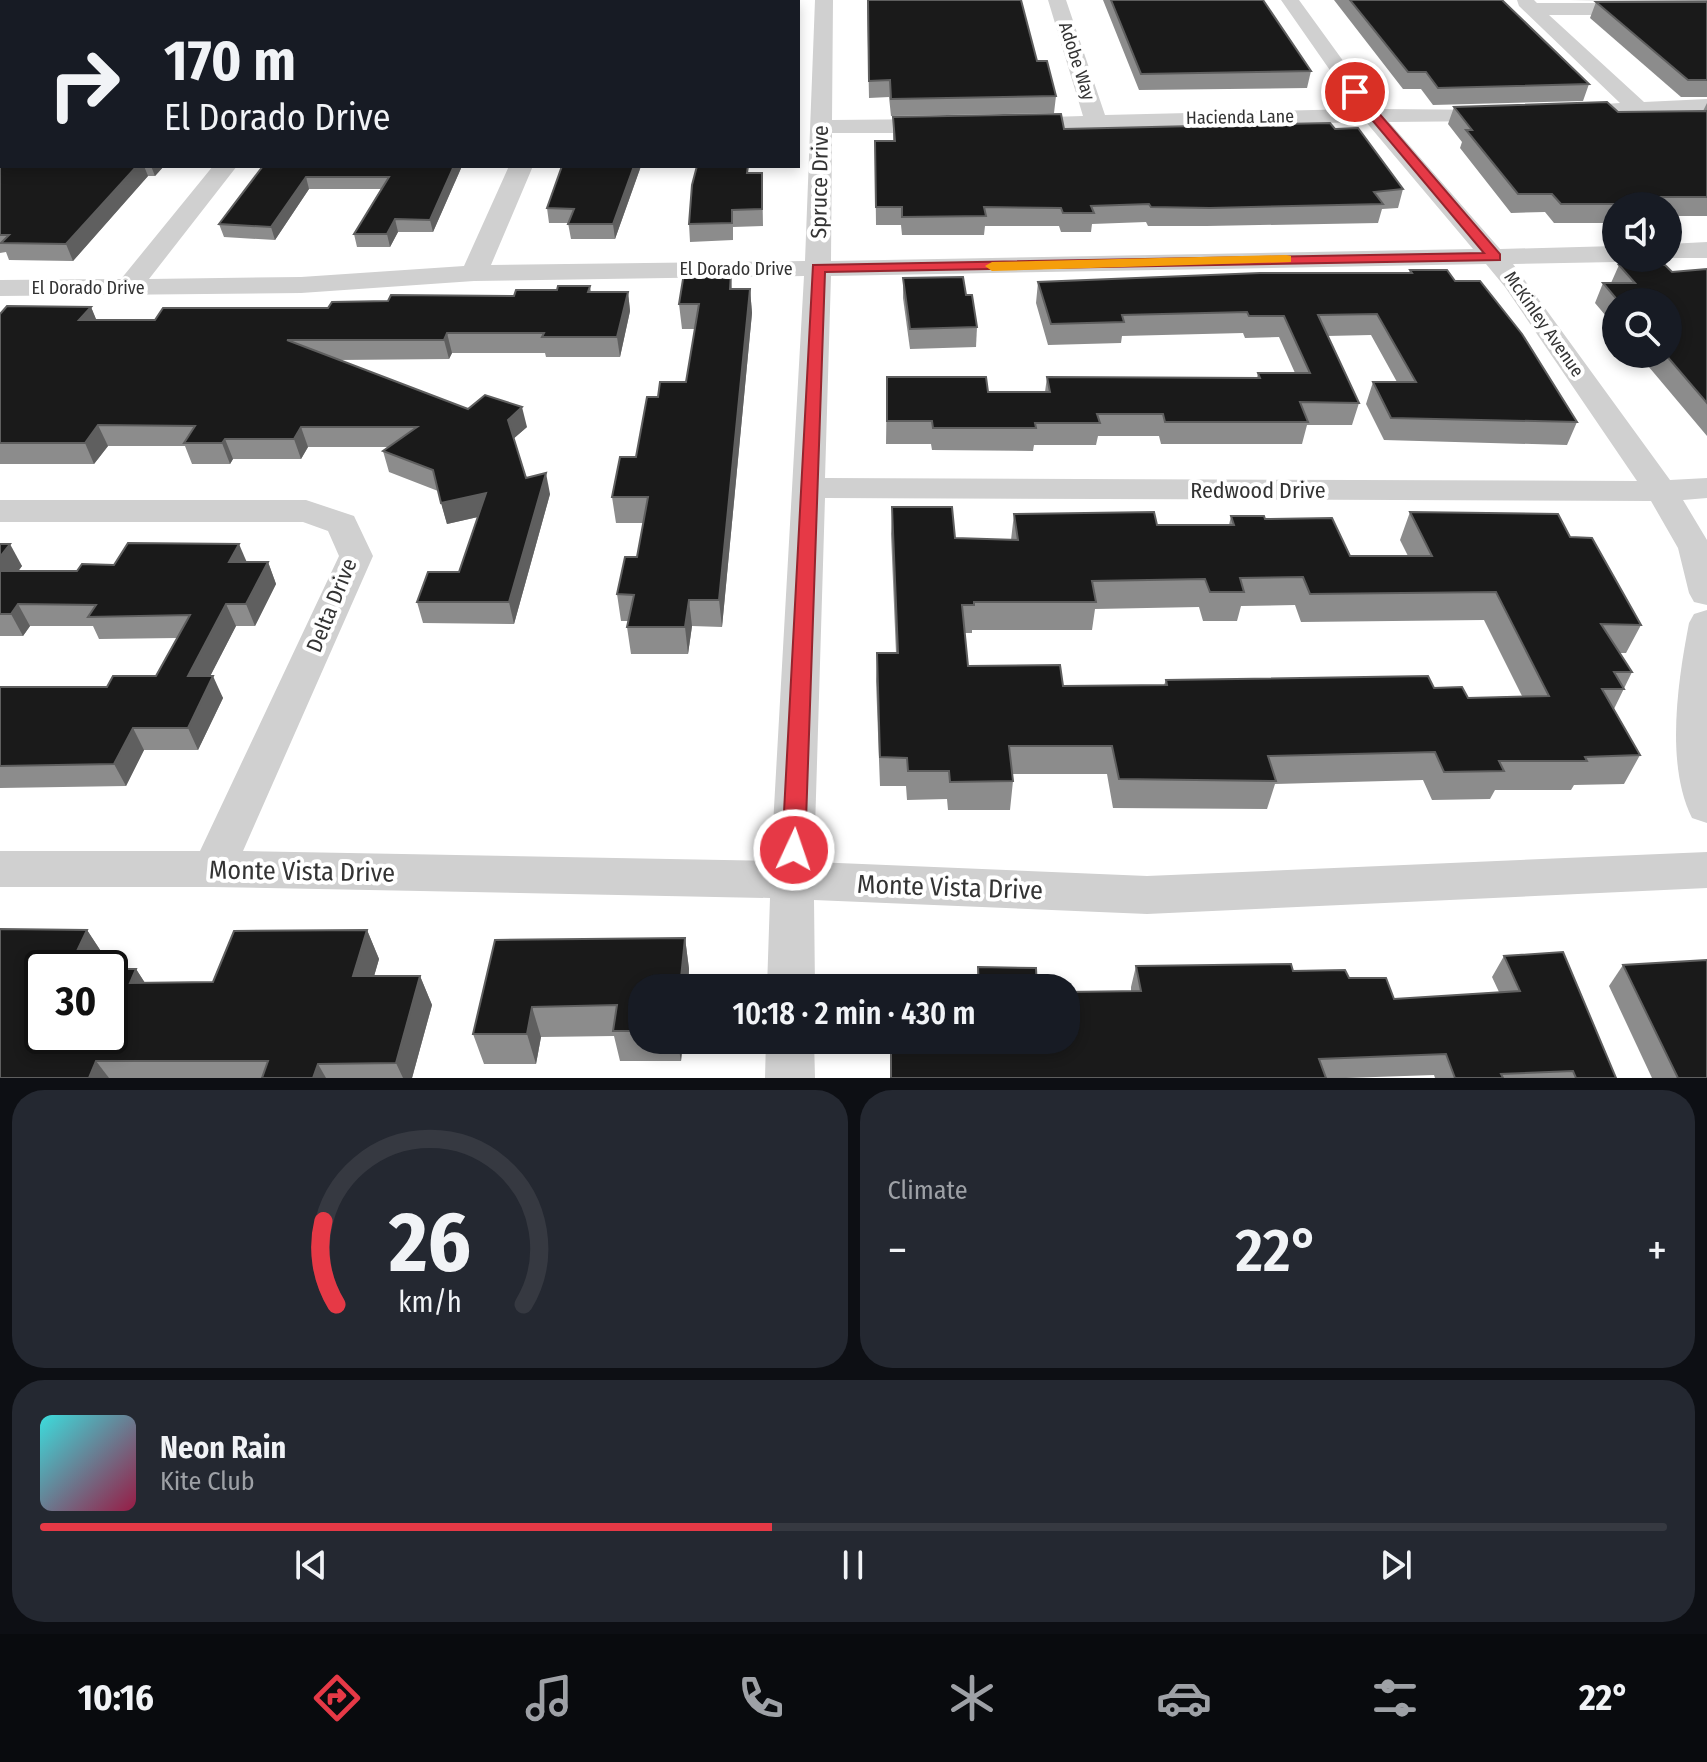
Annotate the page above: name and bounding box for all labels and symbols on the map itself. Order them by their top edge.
street label: Adobe Way [1054,19,1100,103]
pin [1321,58,1389,126]
street label: Hacienda Lane [1186,105,1294,129]
street label: Spruce Drive [805,125,834,239]
street label: El Dorado Drive [679,258,793,280]
street label: McKinley Avenue [1499,267,1589,381]
street label: El Dorado Drive [31,277,145,299]
street label: Redwood Drive [1190,477,1326,504]
street label: Delta Drive [300,554,363,656]
position arrow [752,808,836,892]
street label: Monte Vista Drive [209,854,395,889]
street label: Monte Vista Drive [856,869,1043,906]
speed limit sign: 30 [24,950,128,1054]

